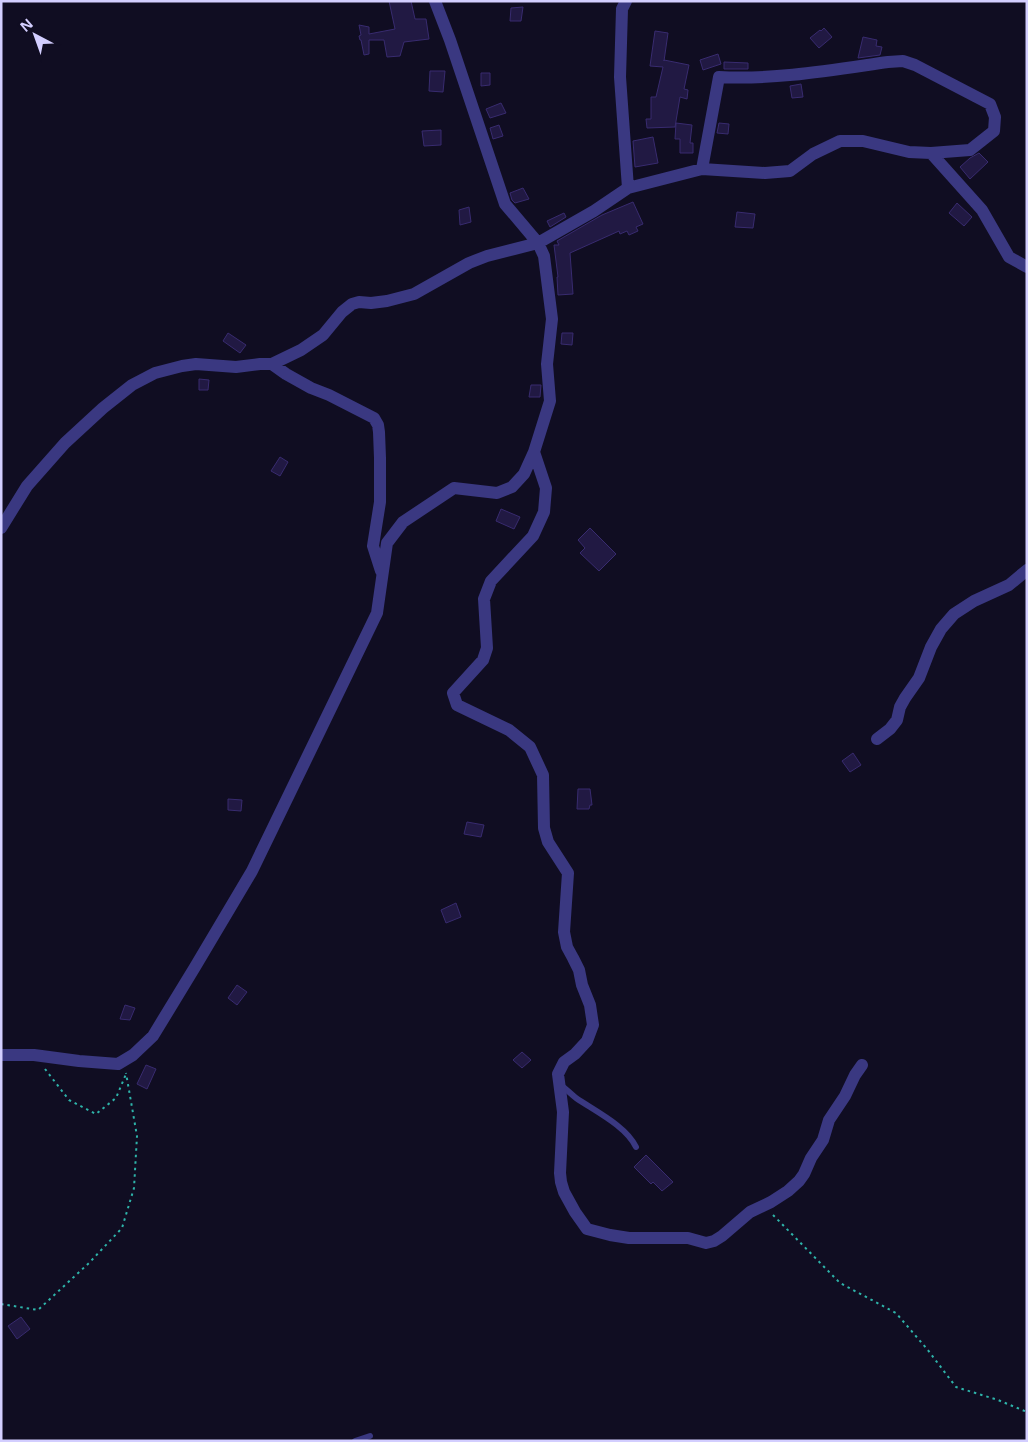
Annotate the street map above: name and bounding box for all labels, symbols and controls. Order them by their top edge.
north arrow [10,10,60,60]
text: N [16,14,37,36]

